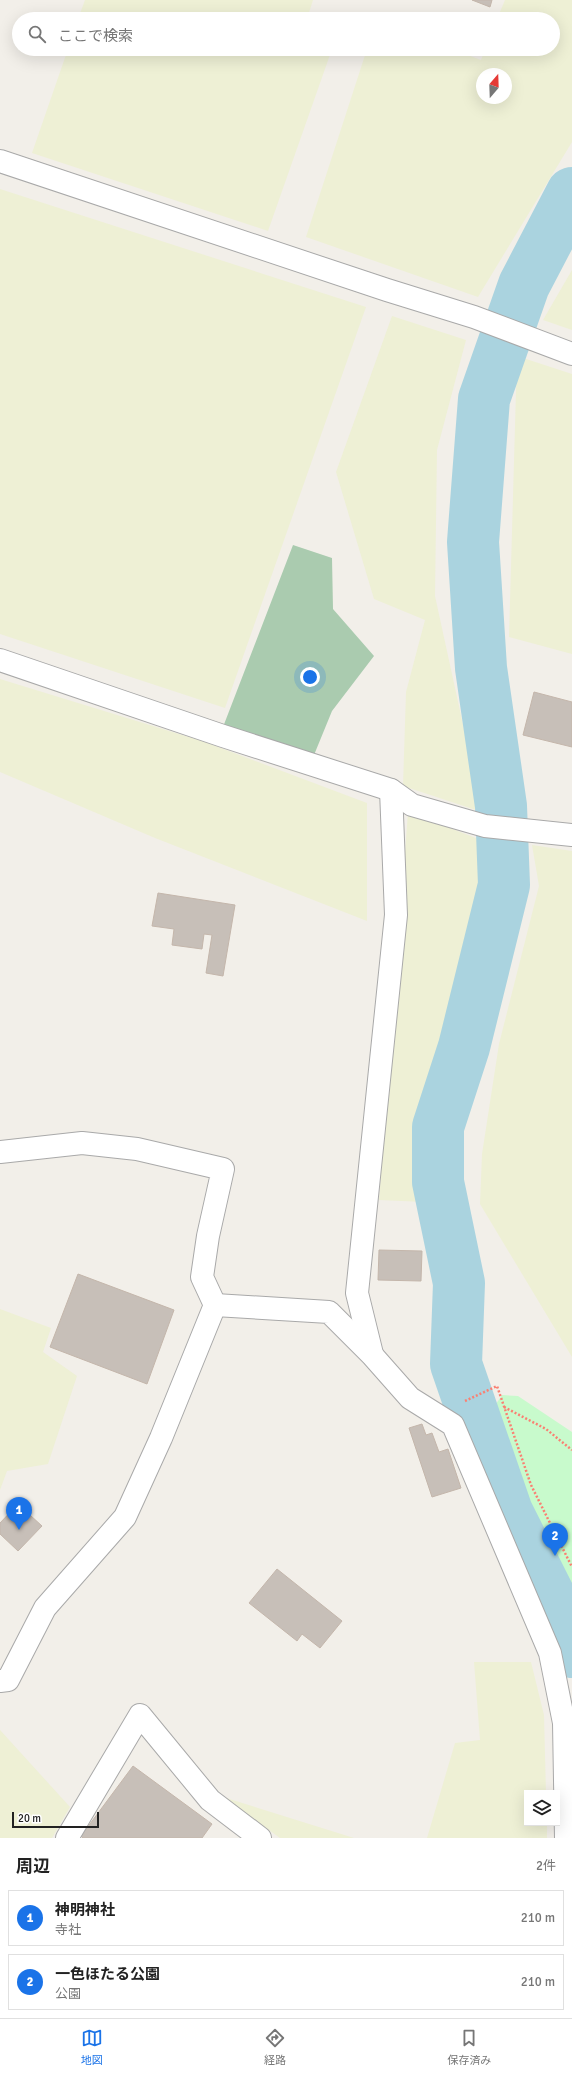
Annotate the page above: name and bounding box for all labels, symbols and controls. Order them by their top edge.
search box [12,12,560,56]
icon: search [26,23,48,45]
text: ここで検索 [58,27,133,45]
north arrow [476,68,512,104]
your location [300,667,320,687]
pin: 1 [6,1497,32,1530]
pin: 2 [542,1523,568,1556]
map controls [524,1790,560,1826]
button: layers [524,1790,560,1826]
scale bar [12,1810,99,1829]
text: 20 m [18,1812,41,1825]
text: 周辺 [16,1856,50,1877]
text: 2件 [536,1858,556,1874]
text: 神明神社 [55,1901,115,1919]
text: 1 [26,1910,34,1926]
text: 210 m [521,1910,555,1926]
text: 寺社 [55,1922,81,1938]
text: 一色ほたる公園 [55,1965,160,1983]
text: 2 [26,1974,34,1990]
text: 210 m [521,1974,555,1990]
text: 公園 [55,1986,81,2002]
tab: 地図 [81,2027,103,2067]
tab: 経路 [264,2027,286,2067]
tab: 保存済み [447,2027,491,2067]

